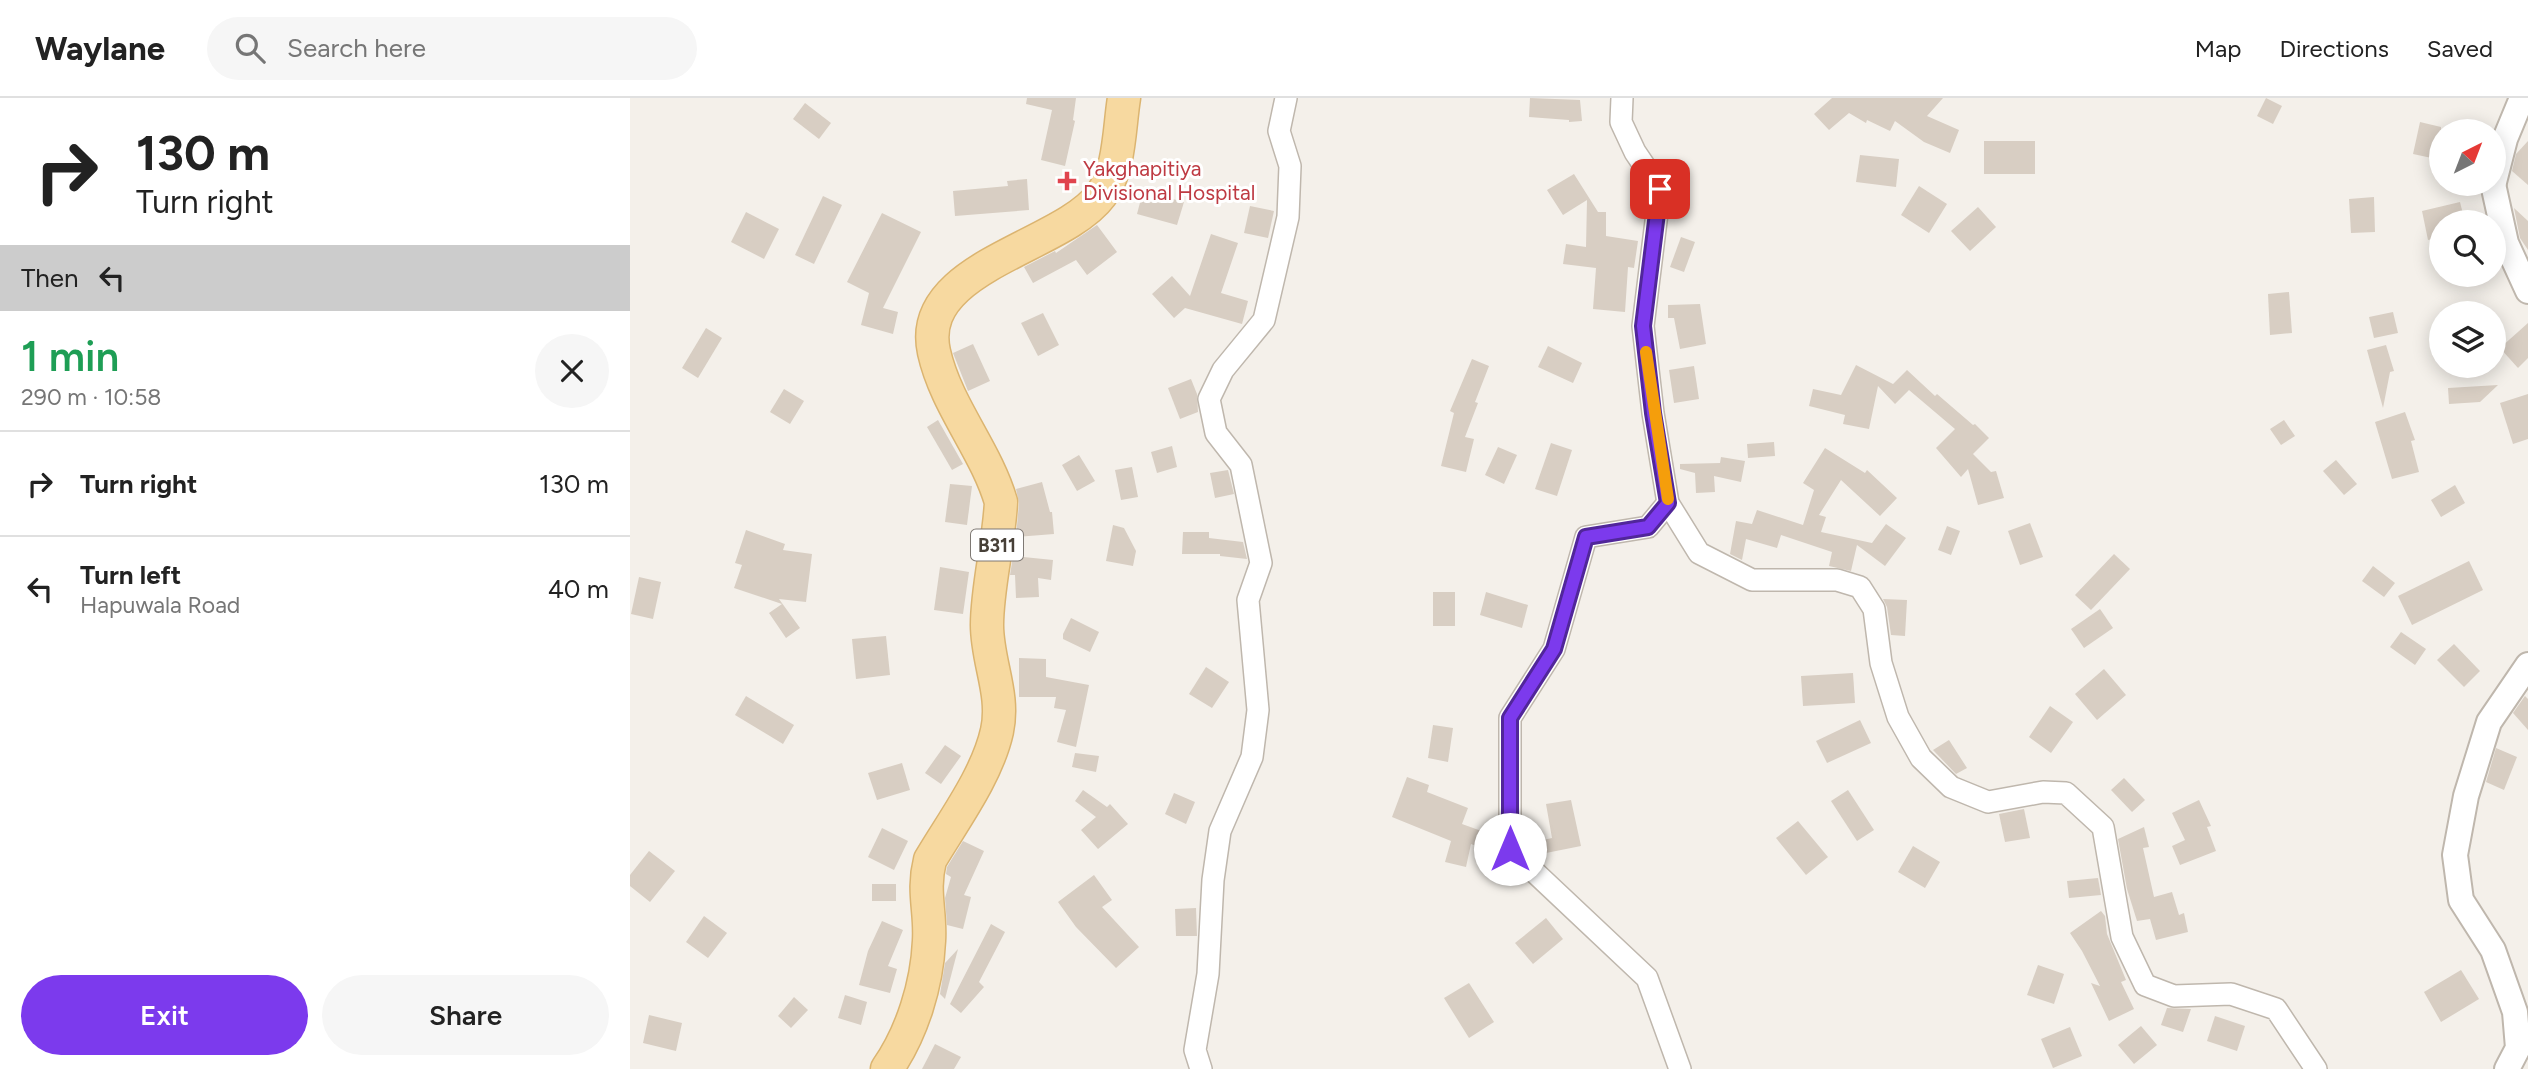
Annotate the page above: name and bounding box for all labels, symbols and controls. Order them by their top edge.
search box [207,17,697,80]
text: Waylane [35,29,165,68]
icon: search [231,29,269,67]
text: Search here [287,32,426,64]
text: Map [2195,34,2241,63]
text: Directions [2279,34,2389,63]
text: Saved [2427,34,2493,63]
north arrow [2429,119,2506,196]
map controls [2429,119,2506,378]
text: 130 m [136,123,270,182]
icon: right [21,126,112,217]
place label: Yakghapitiya Divisional Hospital [1083,156,1255,205]
pin [1630,159,1690,219]
icon: arrive [1641,170,1679,208]
marker: Yakghapitiya Divisional Hospital [1057,171,1077,191]
text: Turn right [136,183,274,221]
button: search [2429,210,2506,287]
icon: left [93,259,131,297]
text: Then [21,262,79,294]
button: layers [2429,301,2506,378]
text: 1 min [21,331,119,382]
button: close [535,334,609,408]
text: 290 m · 10:58 [21,383,161,411]
icon: right [21,465,59,503]
text: Turn right [80,468,197,500]
text: 130 m [539,468,609,500]
road number: B311 [971,530,1023,560]
text: Turn left [80,559,181,591]
icon: left [21,570,59,608]
text: 40 m [548,573,609,605]
text: Hapuwala Road [80,591,240,619]
position arrow [1473,812,1547,886]
button: Exit [21,975,308,1055]
button: Share [322,975,609,1055]

